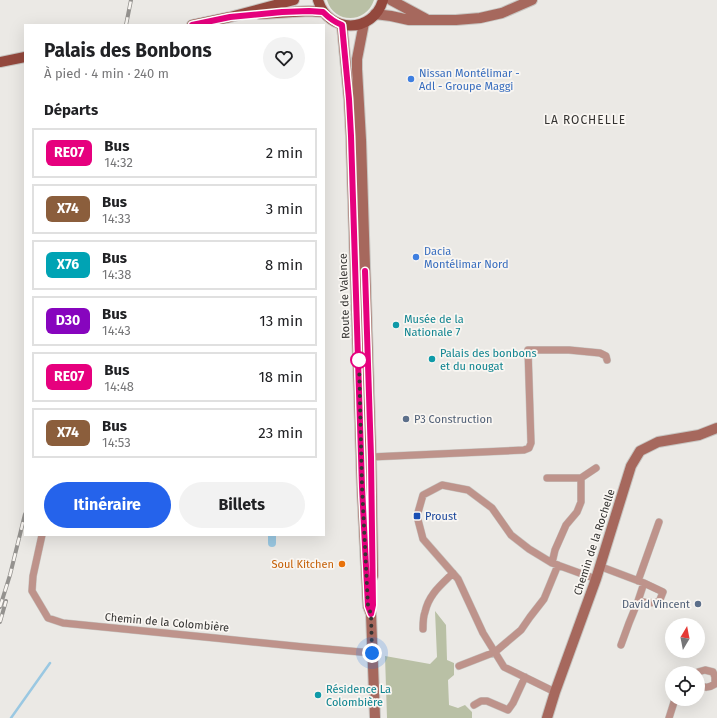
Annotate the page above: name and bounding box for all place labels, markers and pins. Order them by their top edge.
place label: Nissan Montélimar - Adl - Groupe Maggi [419,67,520,93]
marker: Nissan Montélimar - Adl - Groupe Maggi [406,74,416,84]
place label: Dacia Montélimar Nord [424,245,509,271]
marker: Dacia Montélimar Nord [411,252,421,262]
place label: Musée de la Nationale 7 [404,313,464,339]
marker: Musée de la Nationale 7 [391,320,401,330]
place label: Palais des bonbons et du nougat [440,347,537,373]
unlabelled marker [350,351,368,369]
marker: Palais des bonbons et du nougat [427,354,437,364]
place label: P3 Construction [414,413,492,426]
marker: P3 Construction [401,414,411,424]
place label: Proust [425,510,457,523]
marker: Proust [412,511,422,521]
place label: Soul Kitchen [272,558,334,571]
marker: Soul Kitchen [337,559,347,569]
place label: David Vincent [622,598,690,611]
marker: David Vincent [693,599,703,609]
place label: Résidence La Colombière [326,683,391,709]
marker: Résidence La Colombière [313,690,323,700]

